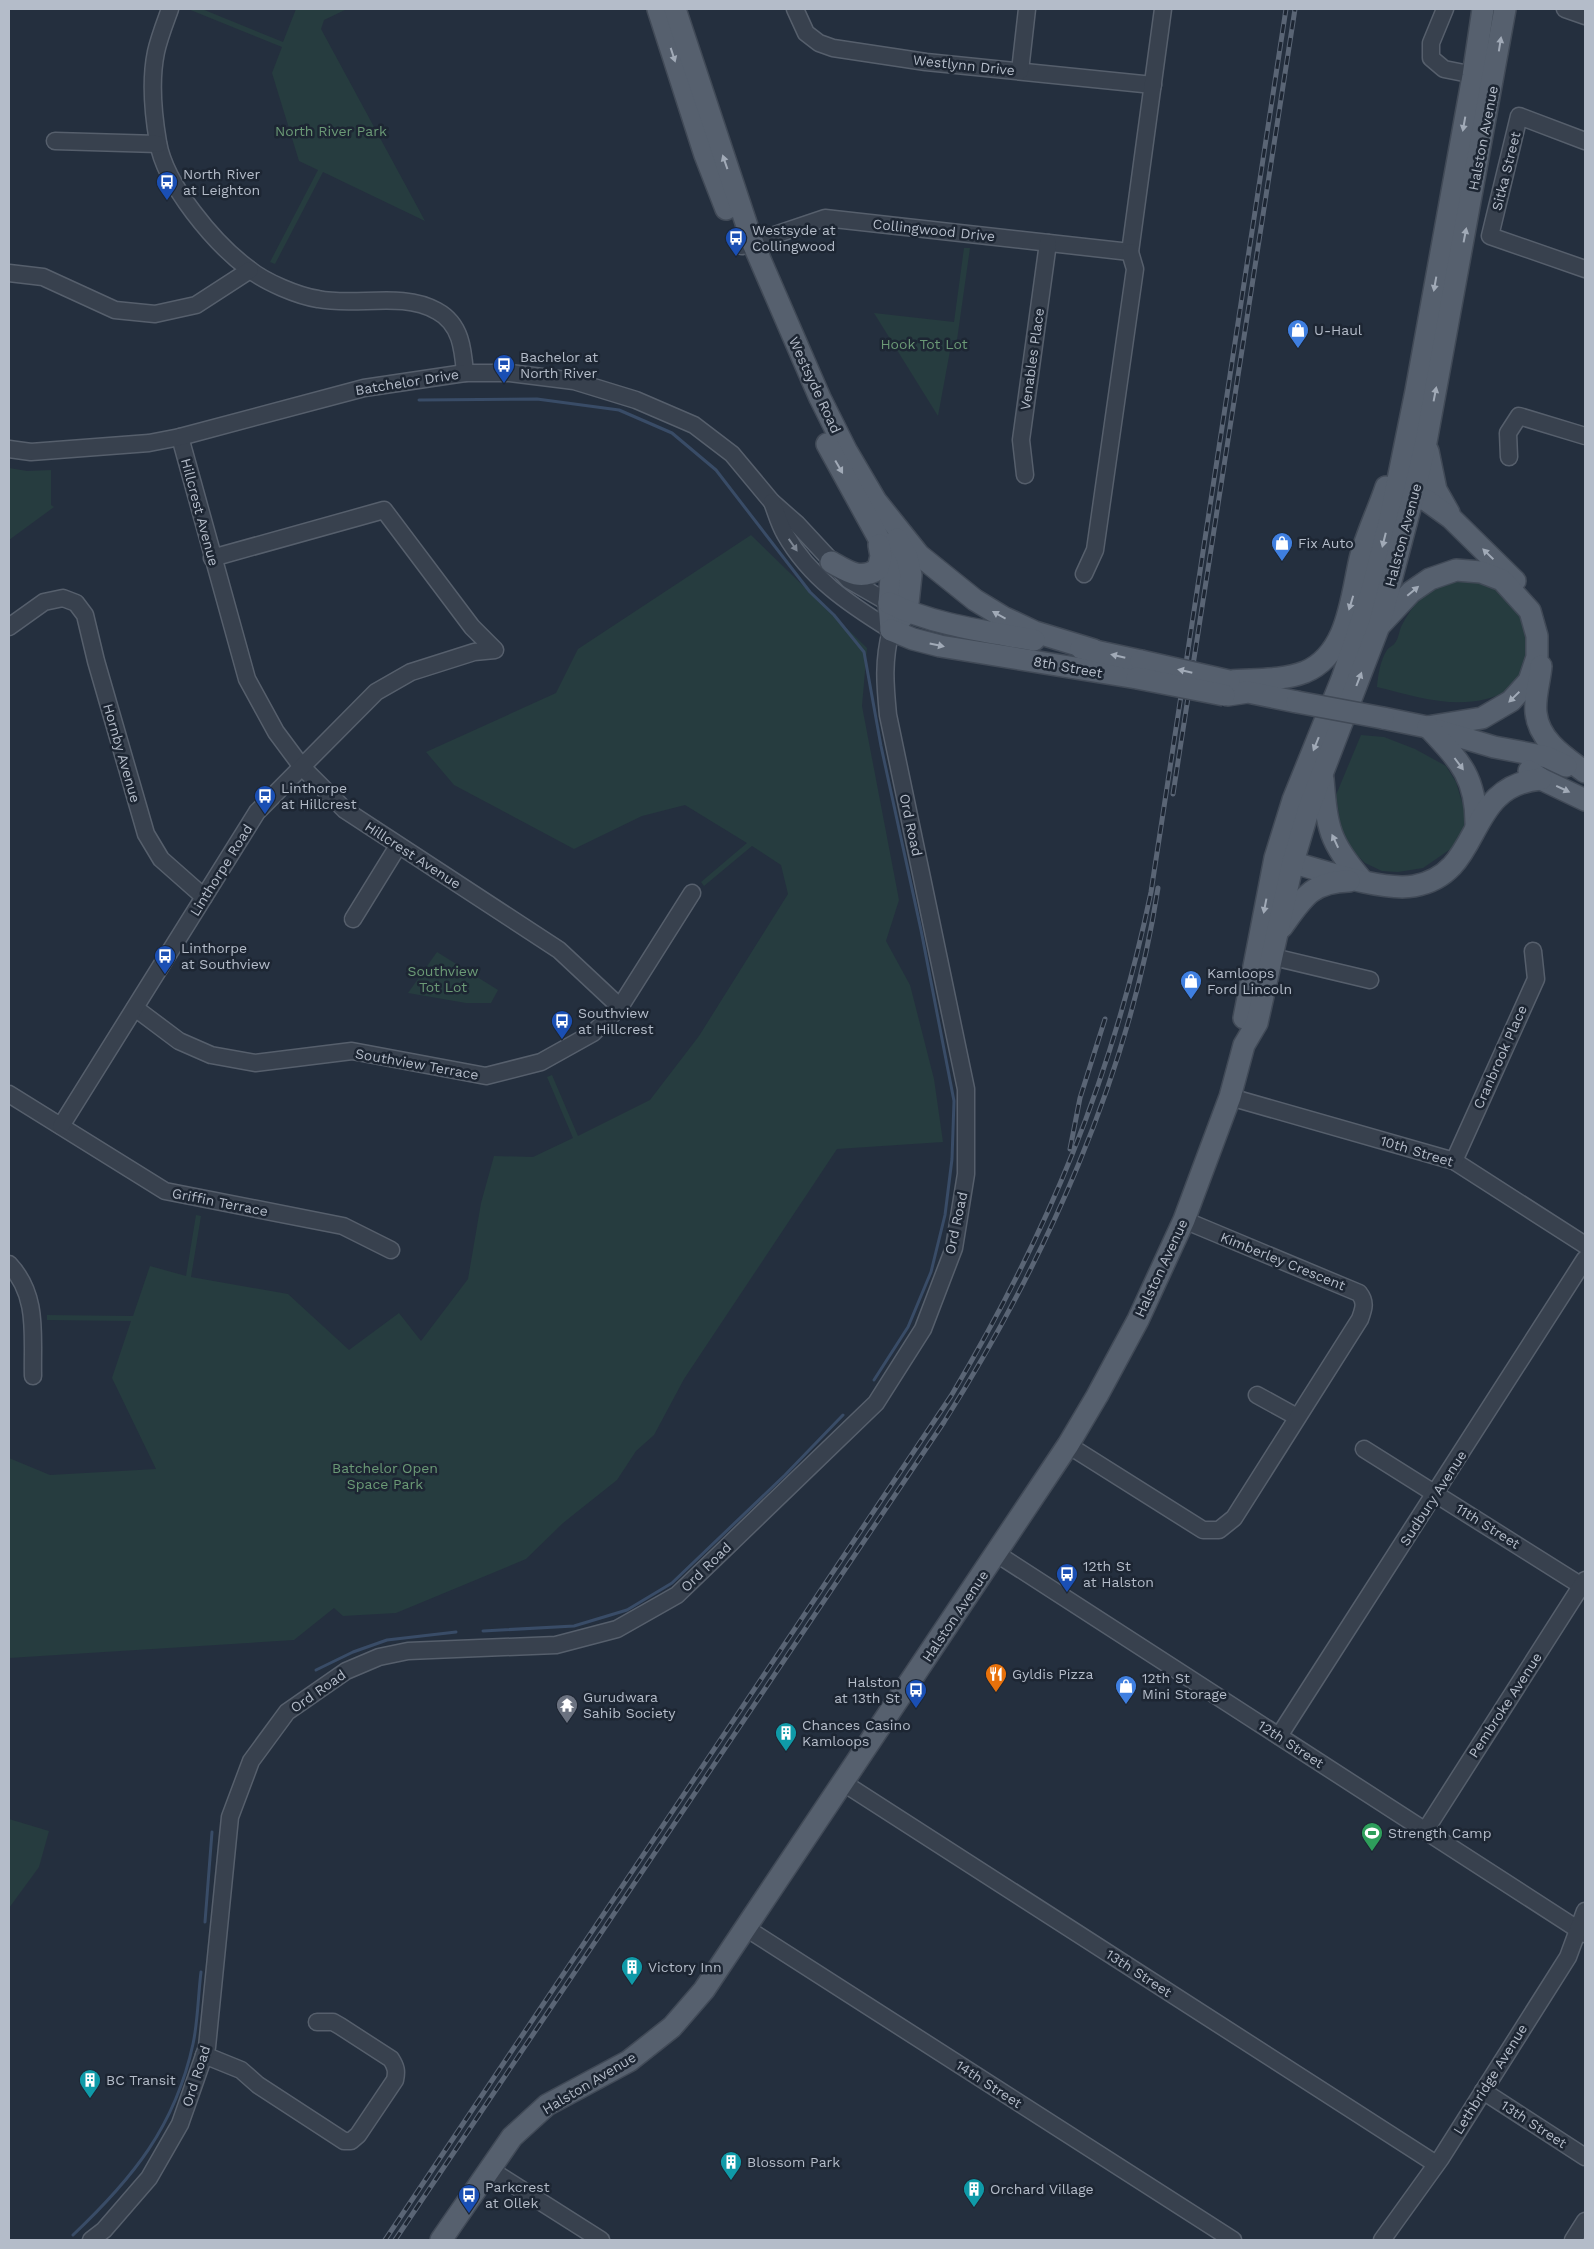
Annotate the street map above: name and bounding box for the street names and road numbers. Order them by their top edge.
street label: Westlynn Drive [912,52,1016,78]
street label: Halston Avenue [1465,84,1501,192]
street label: Sitka Street [1488,130,1524,212]
street label: Collingwood Drive [872,216,996,244]
street label: Venables Place [1017,307,1047,411]
street label: Westsyde Road [786,334,844,436]
street label: Batchelor Drive [354,366,460,398]
street label: Hillcrest Avenue [178,456,222,568]
street label: Halston Avenue [1381,482,1425,588]
street label: 8th Street [1032,653,1104,681]
street label: Hornby Avenue [100,702,144,804]
street label: Ord Road [897,792,925,858]
street label: Hillcrest Avenue [362,818,464,892]
street label: Linthorpe Road [186,821,256,919]
street label: Cranbrook Place [1470,1003,1530,1111]
street label: Southview Terrace [354,1045,480,1083]
street label: 10th Street [1379,1132,1456,1170]
street label: Griffin Terrace [171,1185,269,1219]
street label: Ord Road [942,1190,970,1256]
street label: Halston Avenue [1131,1216,1191,1320]
street label: Kimberley Crescent [1218,1229,1348,1293]
street label: Sudbury Avenue [1396,1447,1470,1549]
street label: 11th Street [1453,1500,1523,1552]
street label: Ord Road [678,1539,734,1595]
street label: Halston Avenue [919,1567,991,1665]
street label: Pembroke Avenue [1465,1649,1545,1761]
street label: Ord Road [287,1666,349,1716]
street label: 12th Street [1255,1717,1327,1771]
street label: 13th Street [1103,1946,1175,2000]
street label: Lethbridge Avenue [1450,2021,1530,2137]
street label: Ord Road [179,2043,213,2109]
street label: Halston Avenue [539,2049,639,2117]
street label: 14th Street [953,2057,1025,2111]
street label: 13th Street [1498,2097,1570,2151]

